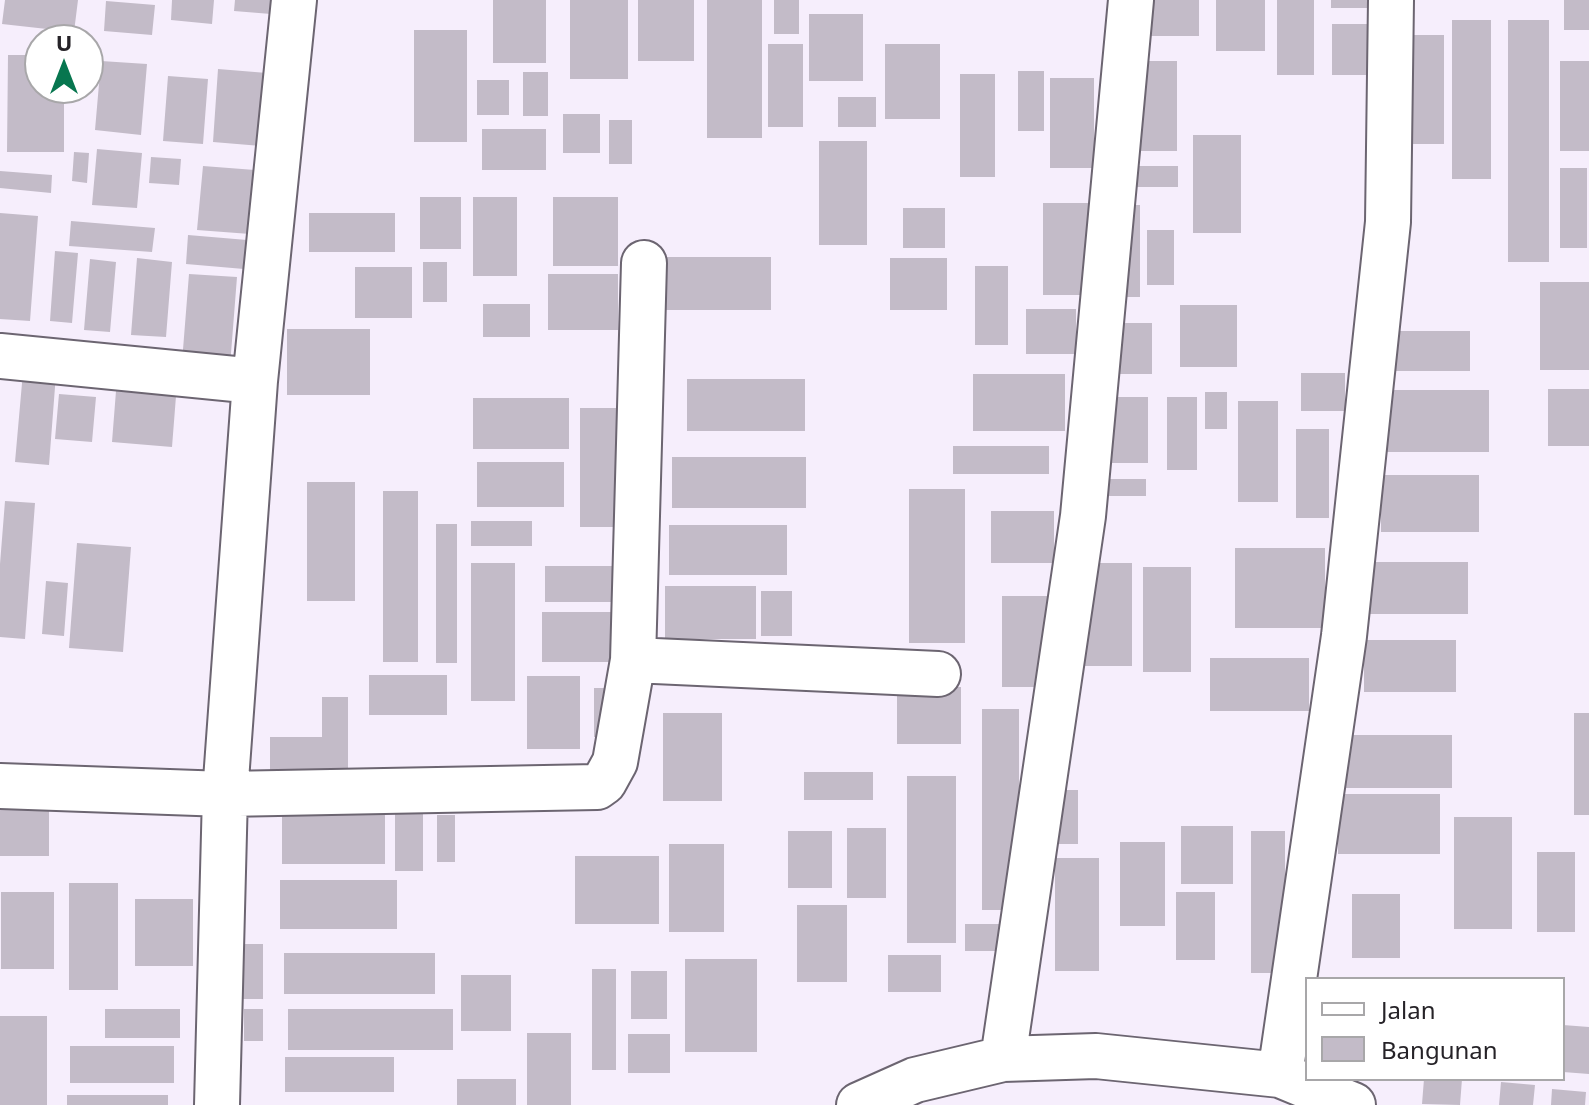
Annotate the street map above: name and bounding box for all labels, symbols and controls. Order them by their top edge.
north arrow [24,24,104,104]
text: U [56,27,72,57]
legend [1305,977,1565,1081]
text: Jalan [1381,993,1436,1026]
text: Bangunan [1381,1033,1498,1066]

